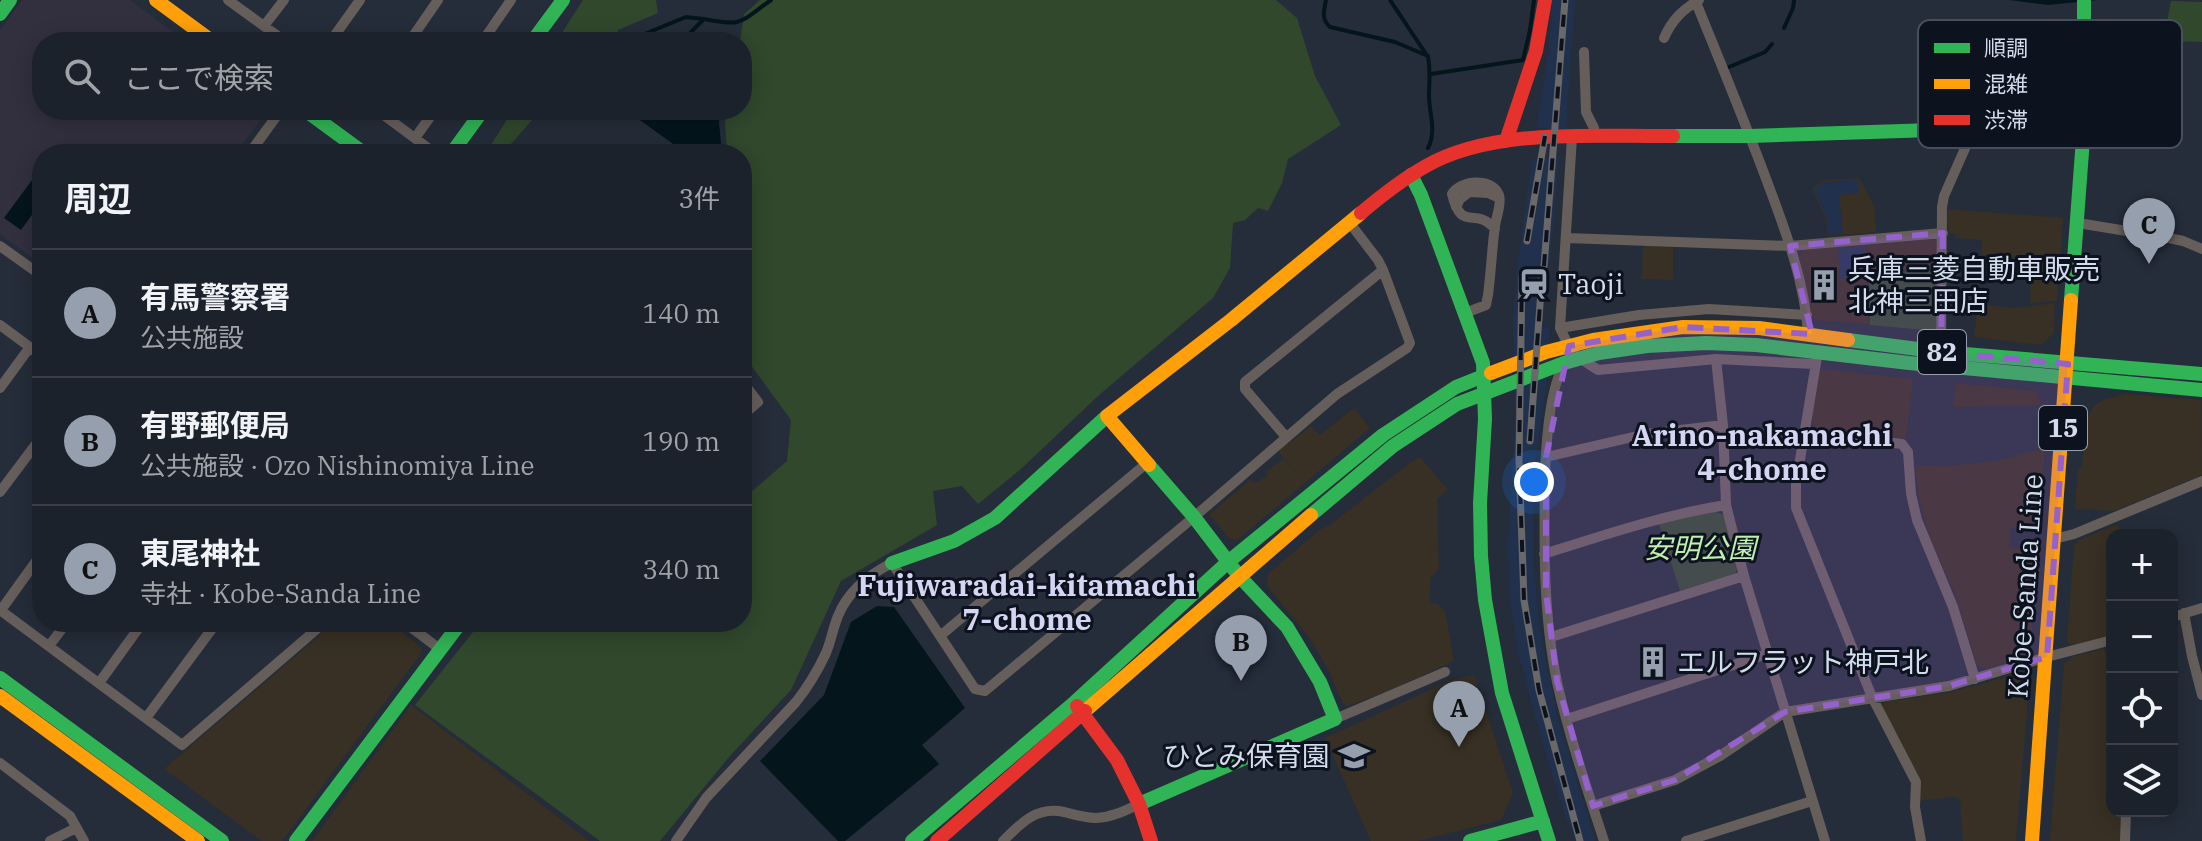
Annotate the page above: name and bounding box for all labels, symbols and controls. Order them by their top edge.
legend [1918,20,2182,148]
search box [32,32,752,120]
text: 順調 [1984,33,2028,62]
icon: search [60,54,104,98]
text: ここで検索 [124,58,274,97]
text: 混雑 [1984,69,2028,98]
text: 渋滞 [1984,105,2028,134]
text: 周辺 [64,176,132,220]
text: 3件 [678,181,720,215]
pin: C [2123,198,2175,264]
place label: 兵庫三菱自動車販売 北神三田店 [1848,250,2100,319]
place label: Taoji [1558,265,1624,302]
station icon: Taoji [1517,267,1551,301]
building icon: 兵庫三菱自動車販売 北神三田店 [1807,268,1841,302]
text: 有馬警察署 [140,277,290,316]
text: A [81,296,99,330]
text: 140 m [642,296,720,330]
text: 公共施設 [140,320,244,354]
road number: 82 [1918,330,1966,374]
text: 有野郵便局 [140,405,290,444]
road number: 15 [2039,406,2087,450]
district label: Arino-nakamachi 4-chome [1632,415,1892,488]
text: B [81,424,99,458]
text: 190 m [642,424,720,458]
text: 公共施設 · Ozo Nishinomiya Line [140,448,534,482]
your location [1514,462,1554,502]
street label: Kobe-Sanda Line [1998,473,2051,699]
park label: 安明公園 [1644,529,1760,566]
map controls [2106,529,2178,817]
button: + [2106,529,2178,601]
text: 東尾神社 [140,533,260,572]
text: C [81,552,99,586]
text: 340 m [642,552,720,586]
district label: Fujiwaradai-kitamachi 7-chome [857,565,1197,638]
text: 寺社 · Kobe-Sanda Line [140,576,421,610]
button: − [2106,601,2178,673]
pin: B [1215,615,1267,681]
place label: エルフラット神戸北 [1677,643,1929,680]
building icon: エルフラット神戸北 [1636,645,1670,679]
button: locate [2106,673,2178,745]
pin: A [1433,681,1485,747]
place label: ひとみ保育園 [1163,737,1330,774]
school or university icon: ひとみ保育園 [1337,739,1371,773]
button: layers [2106,745,2178,817]

